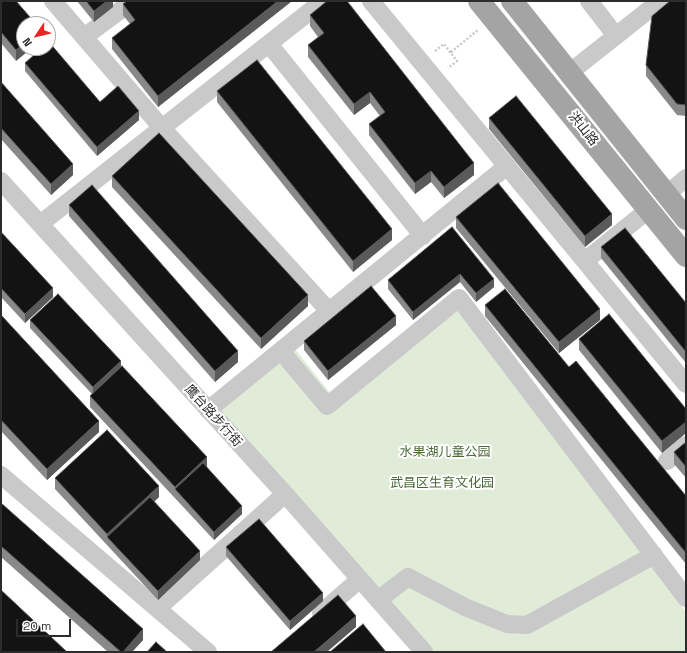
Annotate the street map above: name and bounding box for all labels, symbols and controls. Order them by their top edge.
north arrow [16,16,56,56]
text: N [19,35,35,49]
street label: 洪山路 [565,109,601,149]
street label: 鹰台路步行街 [181,382,245,450]
park label: 水果湖儿童公园 [400,444,490,460]
park label: 武昌区生育文化园 [390,475,494,491]
scale bar [18,611,73,637]
text: 20 m [23,618,51,634]

